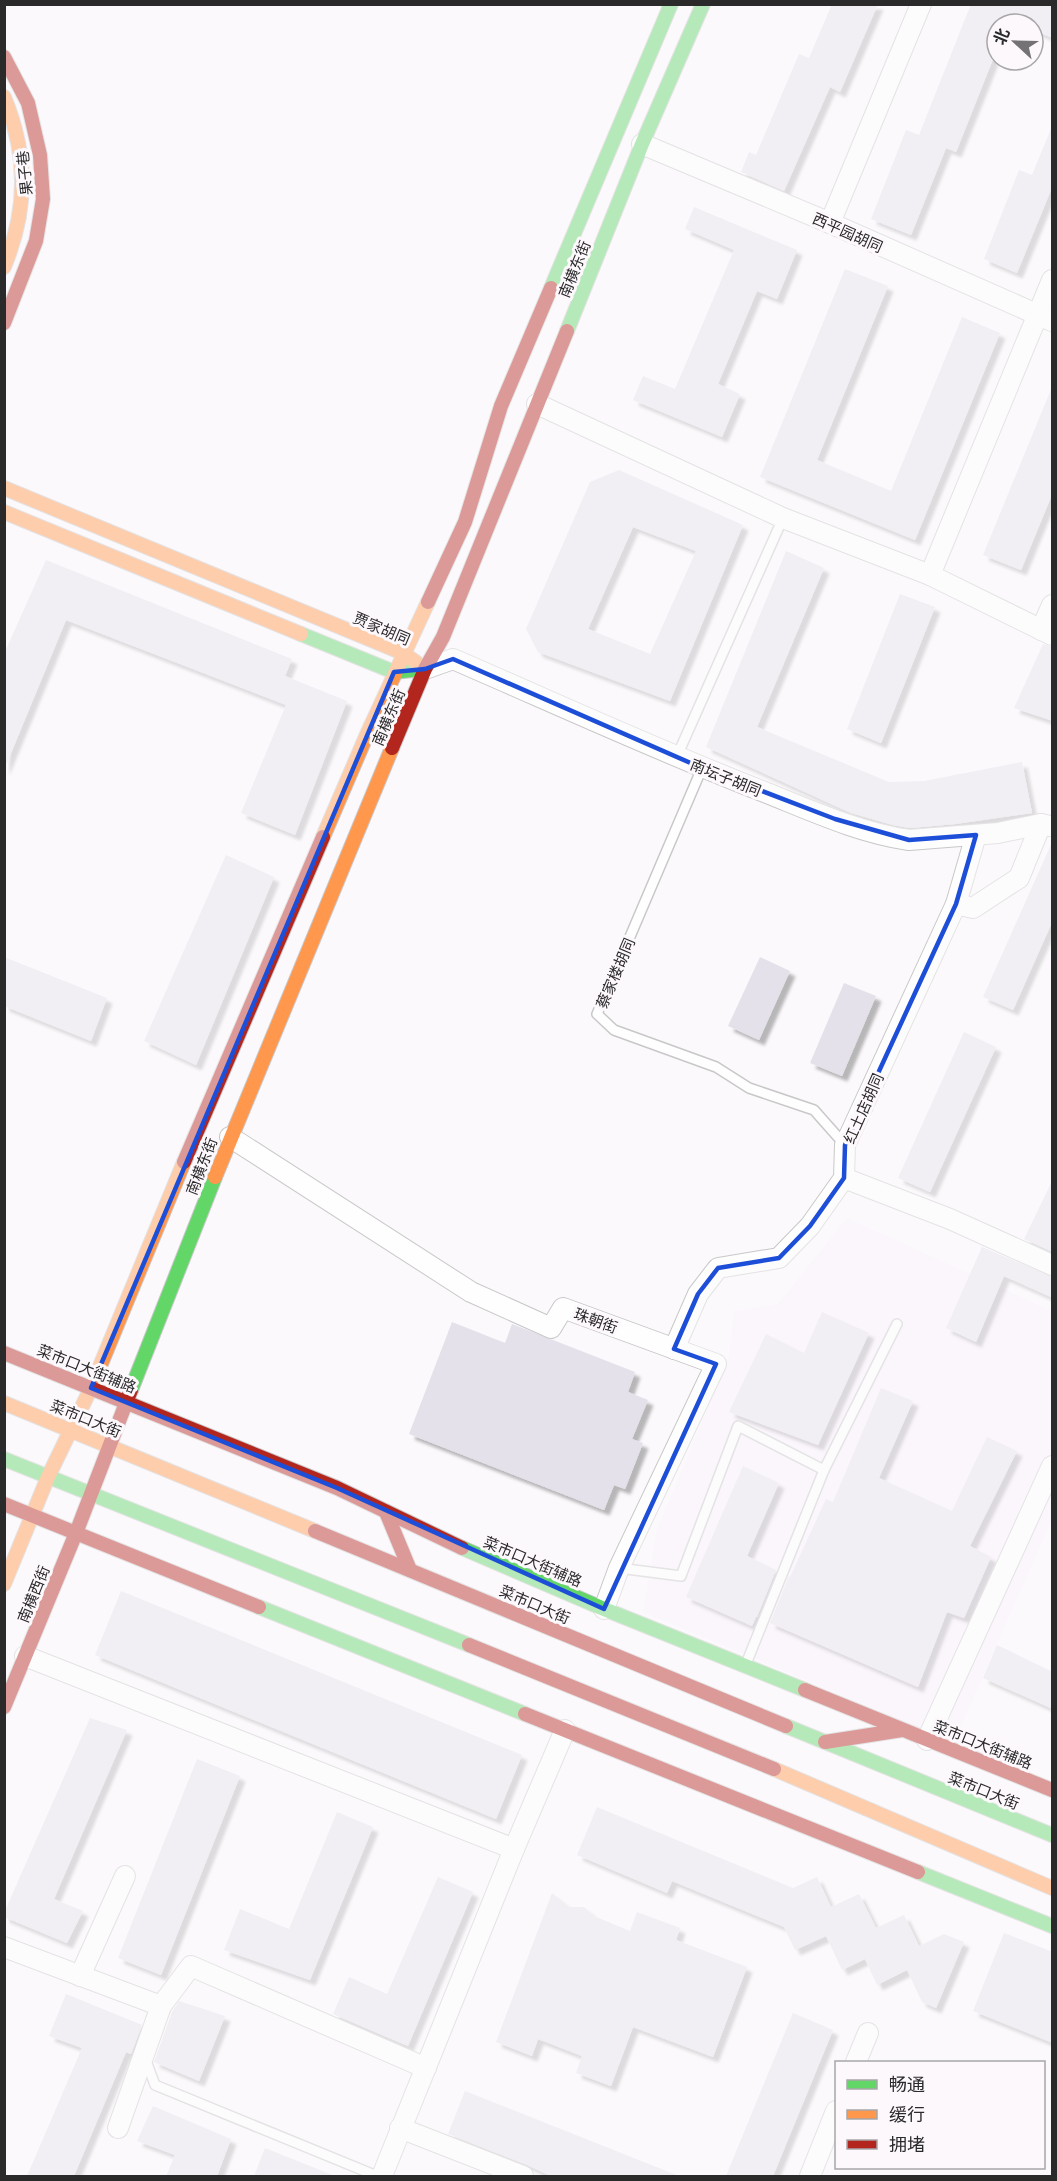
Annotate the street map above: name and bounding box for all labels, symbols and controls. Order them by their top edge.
north arrow [985,12,1045,72]
text: 北 [989,25,1012,47]
street label: 果子巷 [13,150,35,196]
street label: 西平园胡同 [810,209,886,255]
street label: 南横东街 [554,238,594,300]
street label: 贾家胡同 [351,608,413,648]
street label: 南横东街 [368,686,408,748]
street label: 南坛子胡同 [688,755,764,799]
street label: 蔡家楼胡同 [592,935,638,1011]
street label: 红土店胡同 [840,1070,886,1146]
street label: 南横东街 [182,1135,220,1197]
street label: 珠朝街 [572,1304,620,1336]
street label: 菜市口大街辅路 [35,1340,139,1396]
street label: 菜市口大街 [48,1396,124,1440]
street label: 菜市口大街辅路 [481,1532,585,1590]
street label: 南横西街 [13,1563,53,1625]
street label: 菜市口大街 [497,1581,573,1627]
street label: 菜市口大街辅路 [931,1716,1035,1772]
street label: 菜市口大街 [946,1768,1022,1812]
legend [835,2061,1045,2169]
text: 畅通 [889,2073,925,2095]
text: 缓行 [889,2103,925,2125]
text: 拥堵 [889,2133,925,2155]

